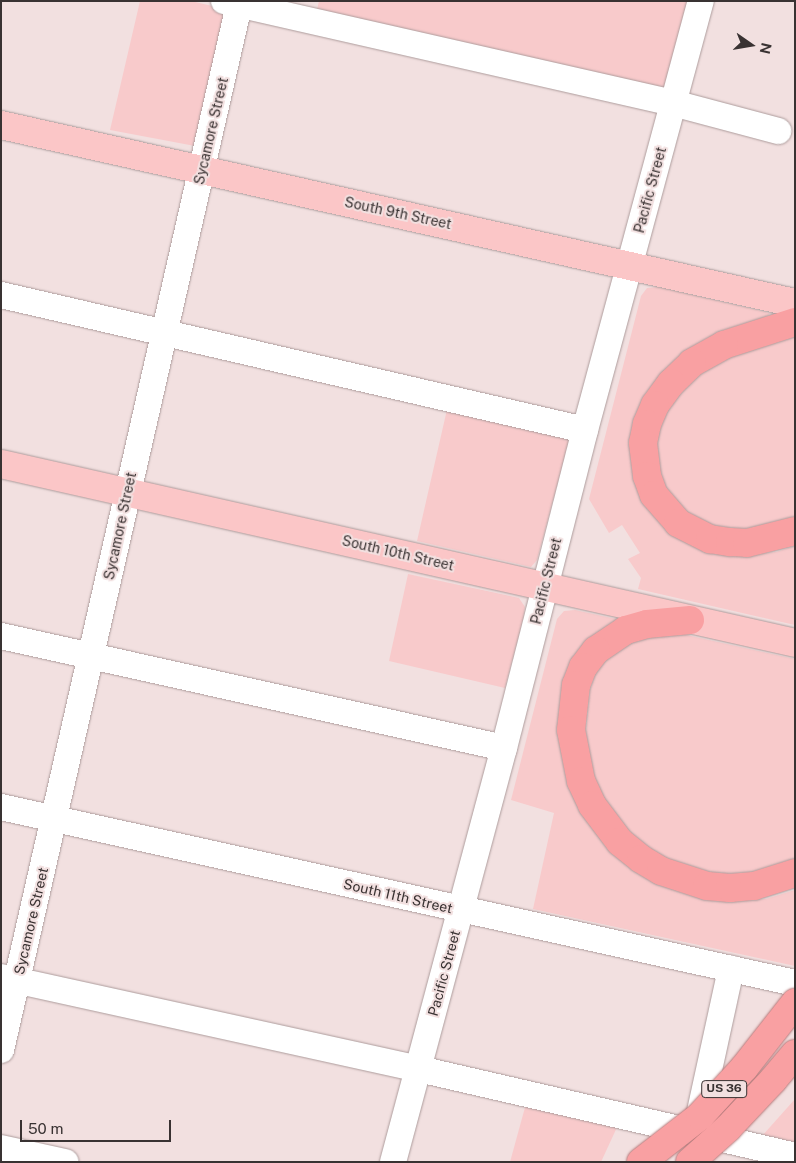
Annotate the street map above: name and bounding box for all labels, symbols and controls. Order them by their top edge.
north arrow [726,20,776,70]
text: N [757,41,775,56]
street label: Sycamore Street [190,76,232,186]
street label: Pacific Street [630,145,670,235]
street label: South 9th Street [343,193,453,233]
street label: Sycamore Street [100,471,140,581]
street label: South 10th Street [340,532,456,574]
street label: Pacific Street [527,536,565,626]
street label: Sycamore Street [10,866,52,976]
street label: South 11th Street [342,875,454,917]
street label: Pacific Street [424,928,464,1018]
road number: US 36 [700,1080,748,1098]
scale bar [22,1110,174,1142]
text: 50 m [28,1120,63,1137]

